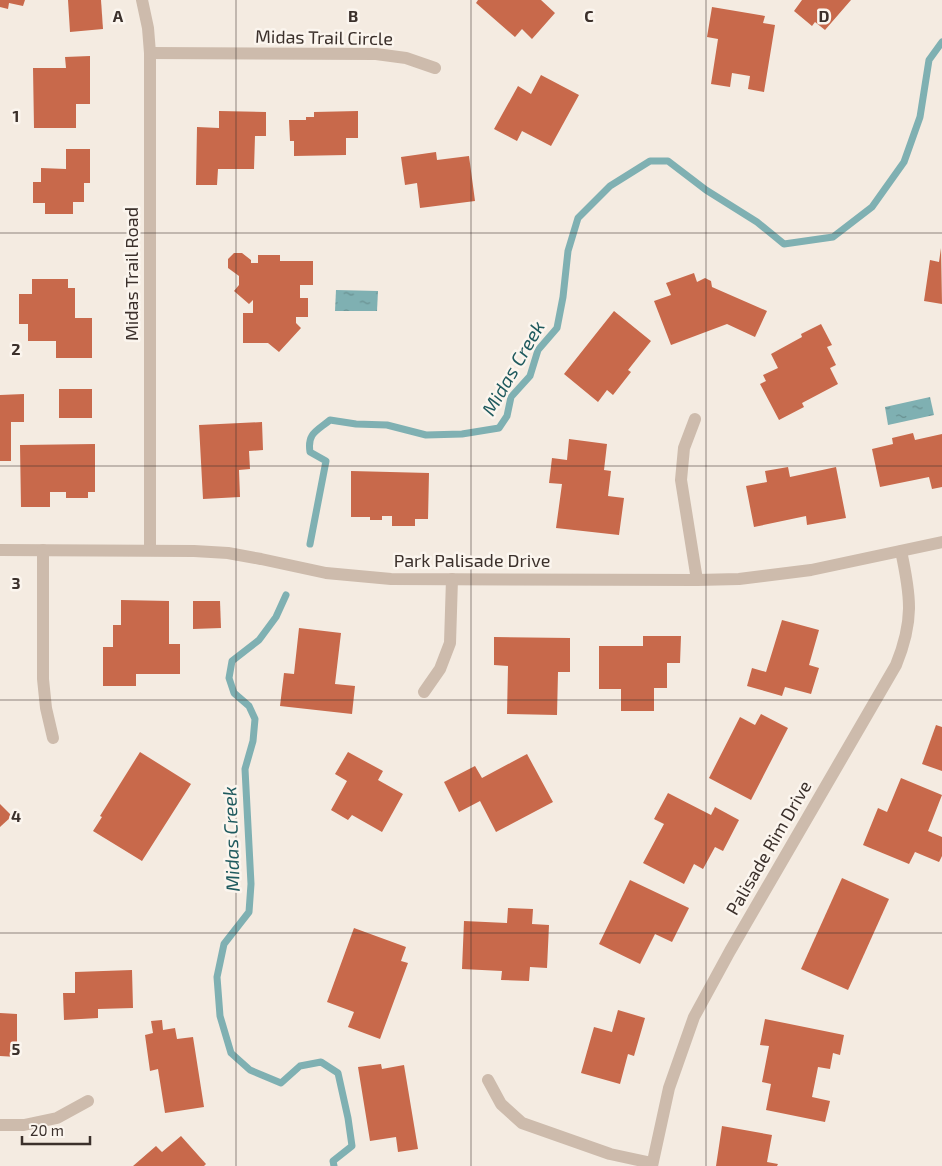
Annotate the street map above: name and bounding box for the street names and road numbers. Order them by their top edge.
street label: Midas Trail Circle [255,25,393,49]
street label: Midas Trail Road [120,207,142,341]
street label: Park Palisade Drive [394,549,550,571]
street label: Palisade Rim Drive [721,776,816,919]

